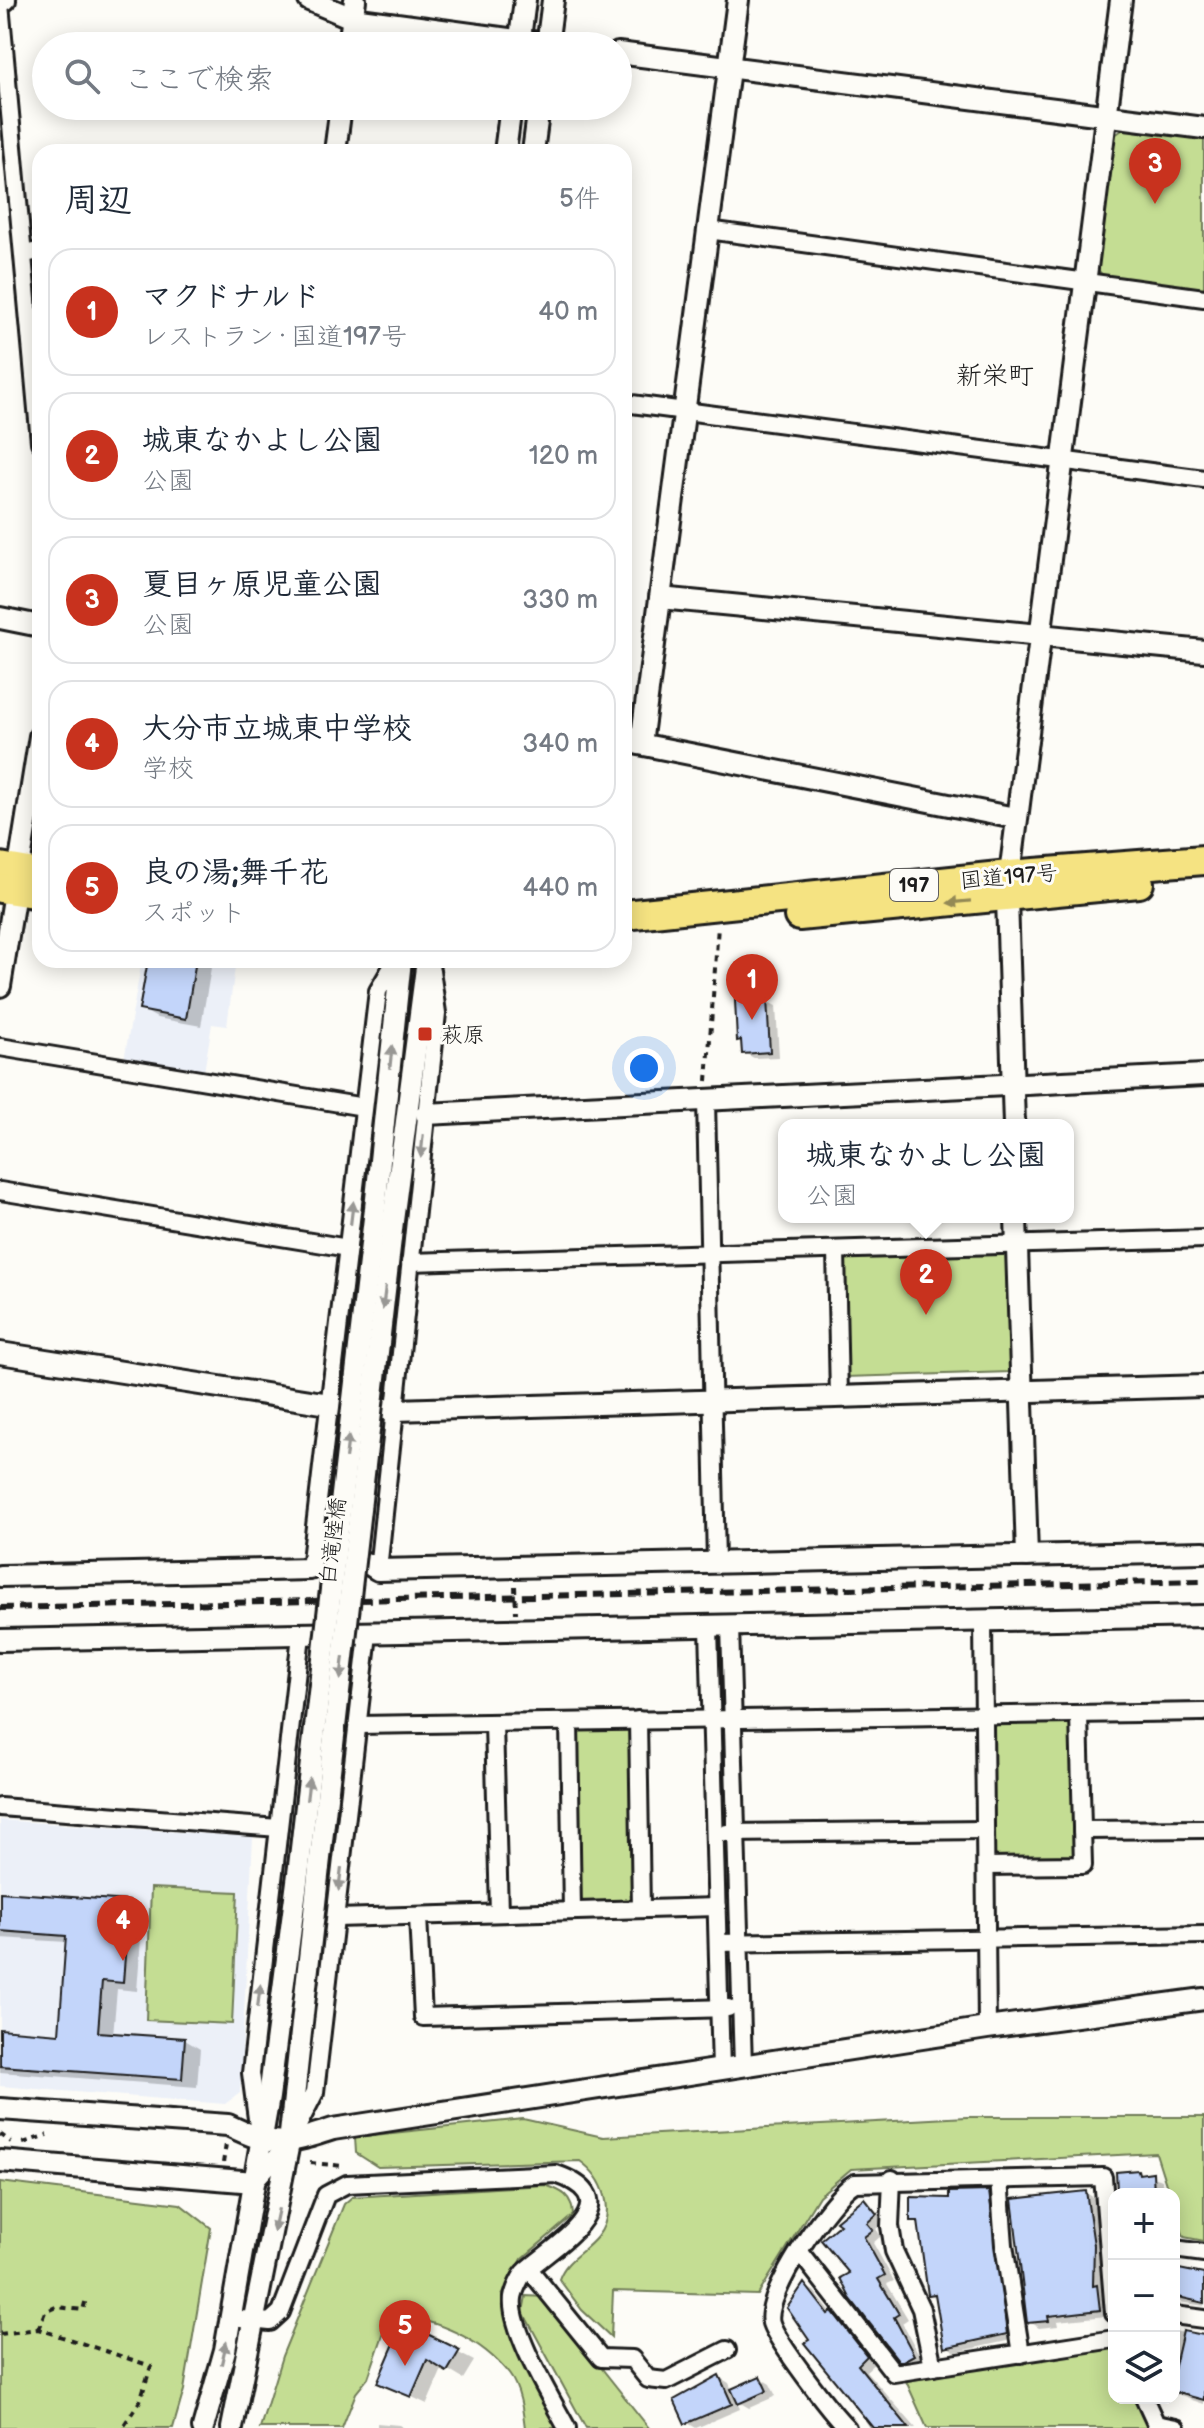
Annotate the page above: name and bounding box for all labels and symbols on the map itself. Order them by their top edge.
pin: 3 [1129,138,1181,204]
district label: 新栄町 [956,361,1034,392]
street label: 国道197号 [959,860,1059,895]
road number: 197 [890,869,938,901]
one-way arrow [946,896,971,909]
pin: 1 [726,954,778,1020]
place label: 萩原 [441,1022,485,1049]
marker: 萩原 [416,1025,434,1043]
one-way arrow [384,1044,397,1069]
your location [624,1048,664,1088]
one-way arrow [416,1134,429,1159]
one-way arrow [345,1200,358,1225]
pin: 2 [900,1249,952,1315]
one-way arrow [378,1286,391,1311]
one-way arrow [341,1434,354,1459]
street label: 白滝陸橋 [315,1496,352,1587]
one-way arrow [335,1656,348,1681]
one-way arrow [301,1776,314,1801]
one-way arrow [334,1867,347,1892]
pin: 4 [97,1895,149,1961]
one-way arrow [253,1983,266,2008]
one-way arrow [269,2208,281,2233]
pin: 5 [379,2300,431,2366]
one-way arrow [218,2340,231,2365]

